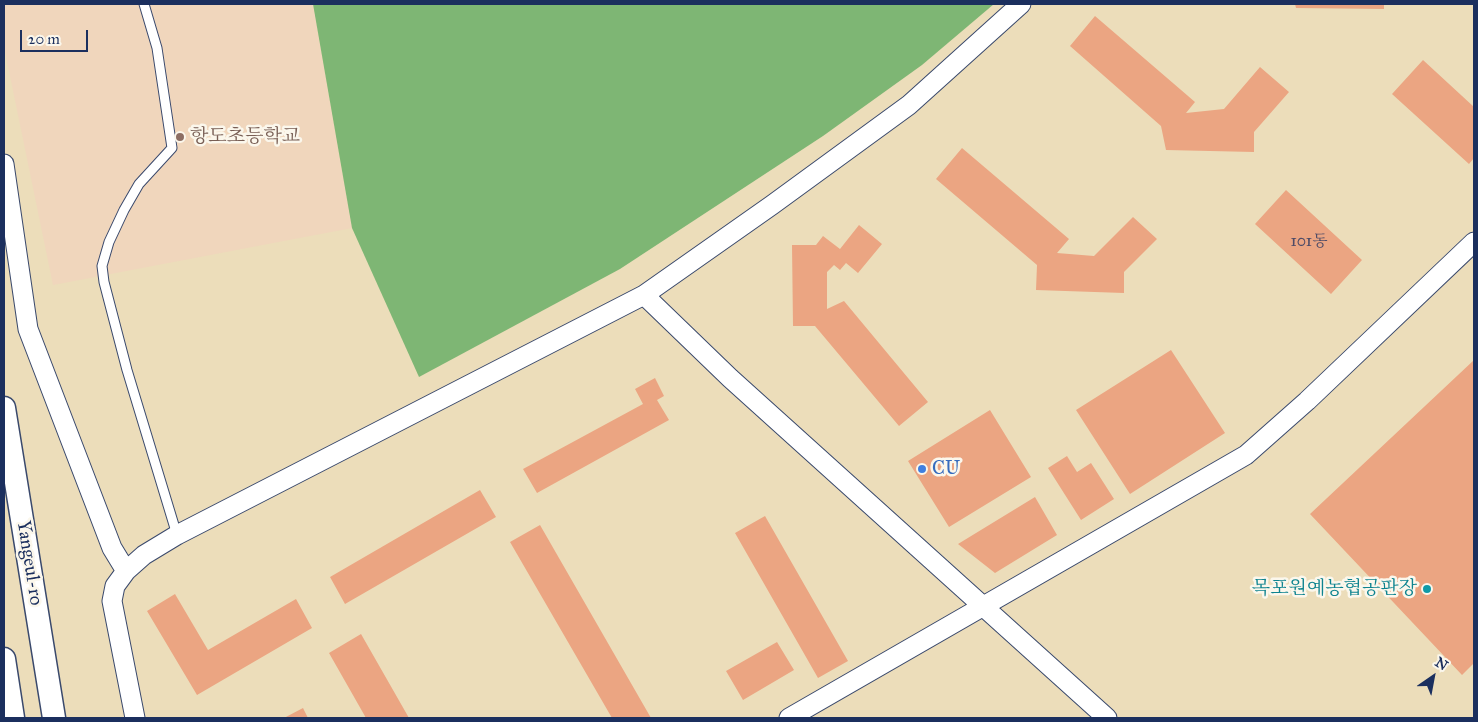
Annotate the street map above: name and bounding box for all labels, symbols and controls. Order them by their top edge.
scale bar [22,20,90,52]
text: 20 m [28,30,60,48]
place label: 항도초등학교 [190,126,300,148]
marker: 항도초등학교 [174,131,186,143]
house number: 101동 [1290,232,1328,252]
place label: CU [932,458,960,480]
marker: CU [916,463,928,475]
street label: Yangeul-ro [11,519,47,607]
place label: 목포원예농협공판장 [1252,578,1417,600]
marker: 목포원예농협공판장 [1421,583,1433,595]
north arrow [1408,652,1458,702]
text: N [1432,654,1451,674]

